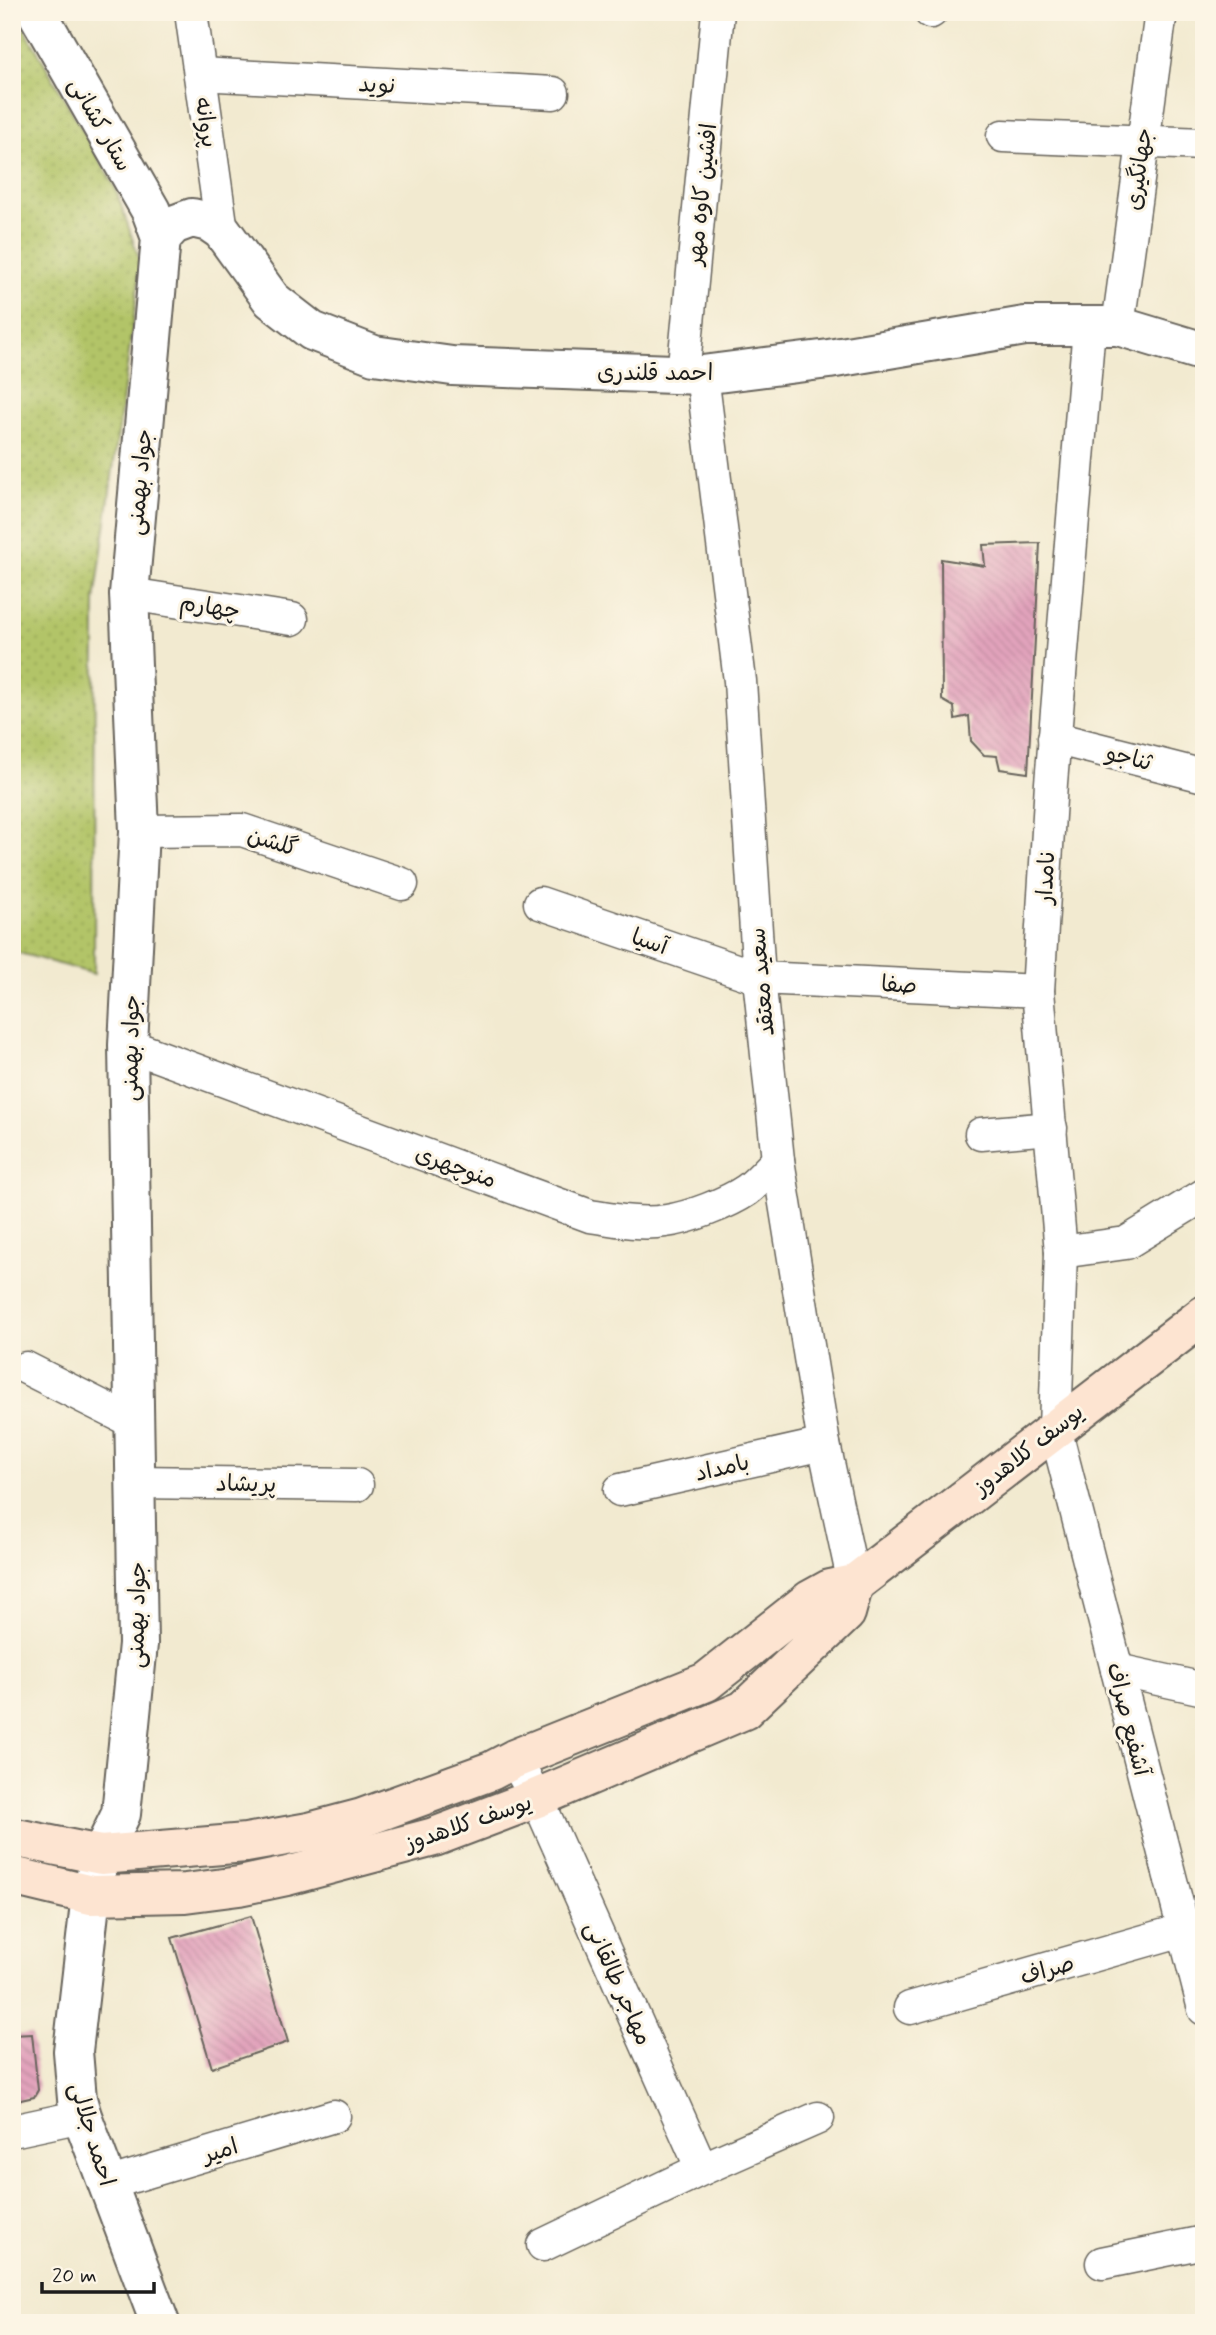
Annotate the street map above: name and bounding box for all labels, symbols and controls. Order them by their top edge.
street label: نوید [358,70,396,102]
street label: ستار کشانی [60,73,138,177]
street label: پروانه [187,95,223,150]
street label: افشین کاوه مهر [680,122,725,268]
street label: جهانگیری [1119,126,1161,213]
street label: احمد قلندری [597,359,713,389]
street label: جواد بهمنی [121,428,161,537]
street label: چهارم [177,588,242,629]
street label: ثناجو [1101,739,1156,779]
street label: گلشن [243,821,302,865]
street label: نامدار [1031,849,1063,907]
street label: آسیا [627,923,673,963]
street label: سعید معتقد [743,926,783,1037]
street label: صفا [880,970,918,1002]
street label: جواد بهمنی [116,994,148,1102]
street label: منوچهری [411,1139,500,1196]
street label: یوسف کلاهدوز [966,1398,1091,1504]
street label: بامداد [692,1448,753,1490]
street label: پریشاد [215,1469,277,1501]
street label: جواد بهمنی [122,1561,154,1669]
street label: آشفیع صراف [1099,1660,1156,1780]
street label: یوسف کلاهدوز [399,1788,536,1860]
street label: مهاجر طالقانی [577,1917,658,2050]
street label: صراف [1017,1949,1078,1993]
street label: احمد جلالی [61,2079,121,2190]
street label: امیر [197,2132,242,2172]
scale bar [42,2251,154,2295]
text: 20 m [52,2262,97,2290]

